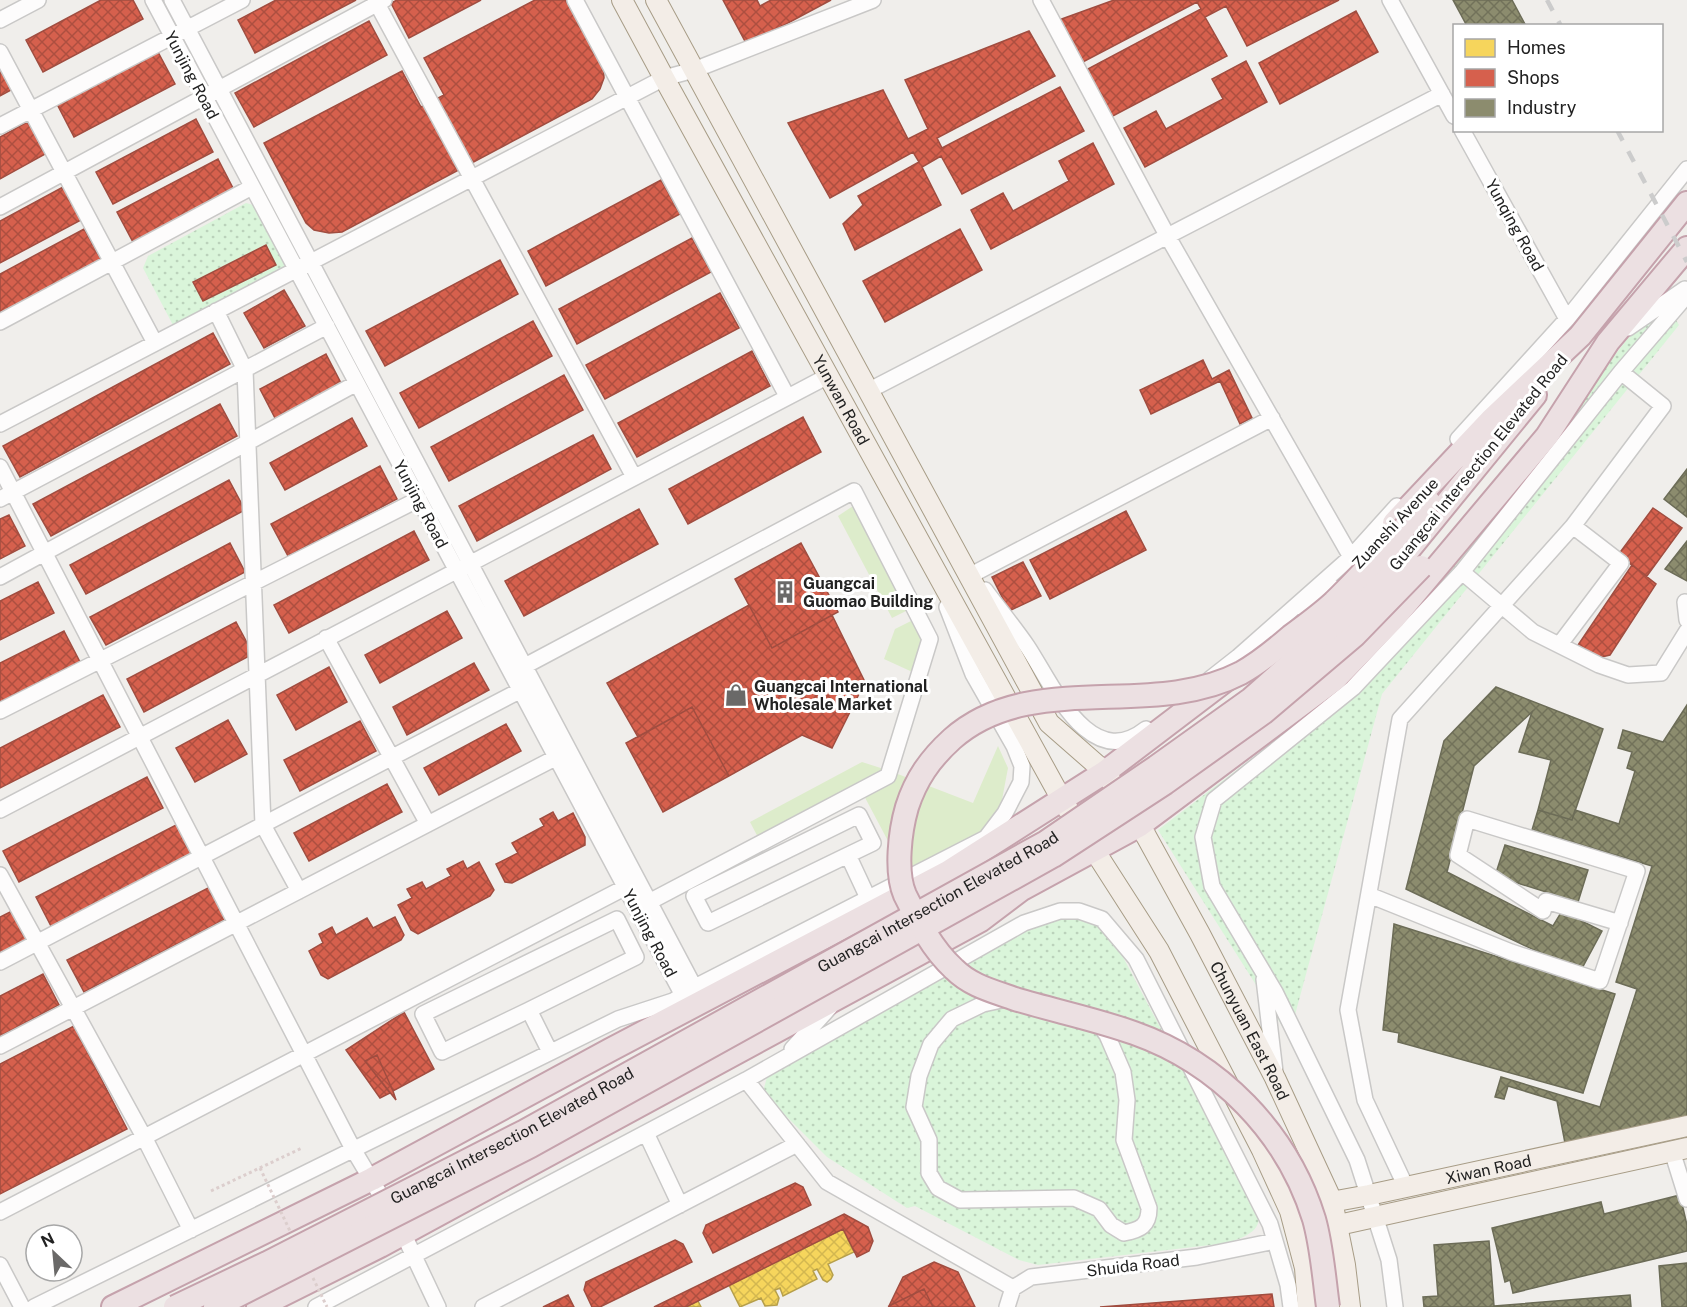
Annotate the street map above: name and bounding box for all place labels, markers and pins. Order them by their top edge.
place label: Guangcai Guomao Building [803,574,933,611]
building icon: Guangcai Guomao Building [772,579,798,605]
place label: Guangcai International Wholesale Market [754,677,928,714]
shop icon: Guangcai International Wholesale Market [723,682,749,708]

